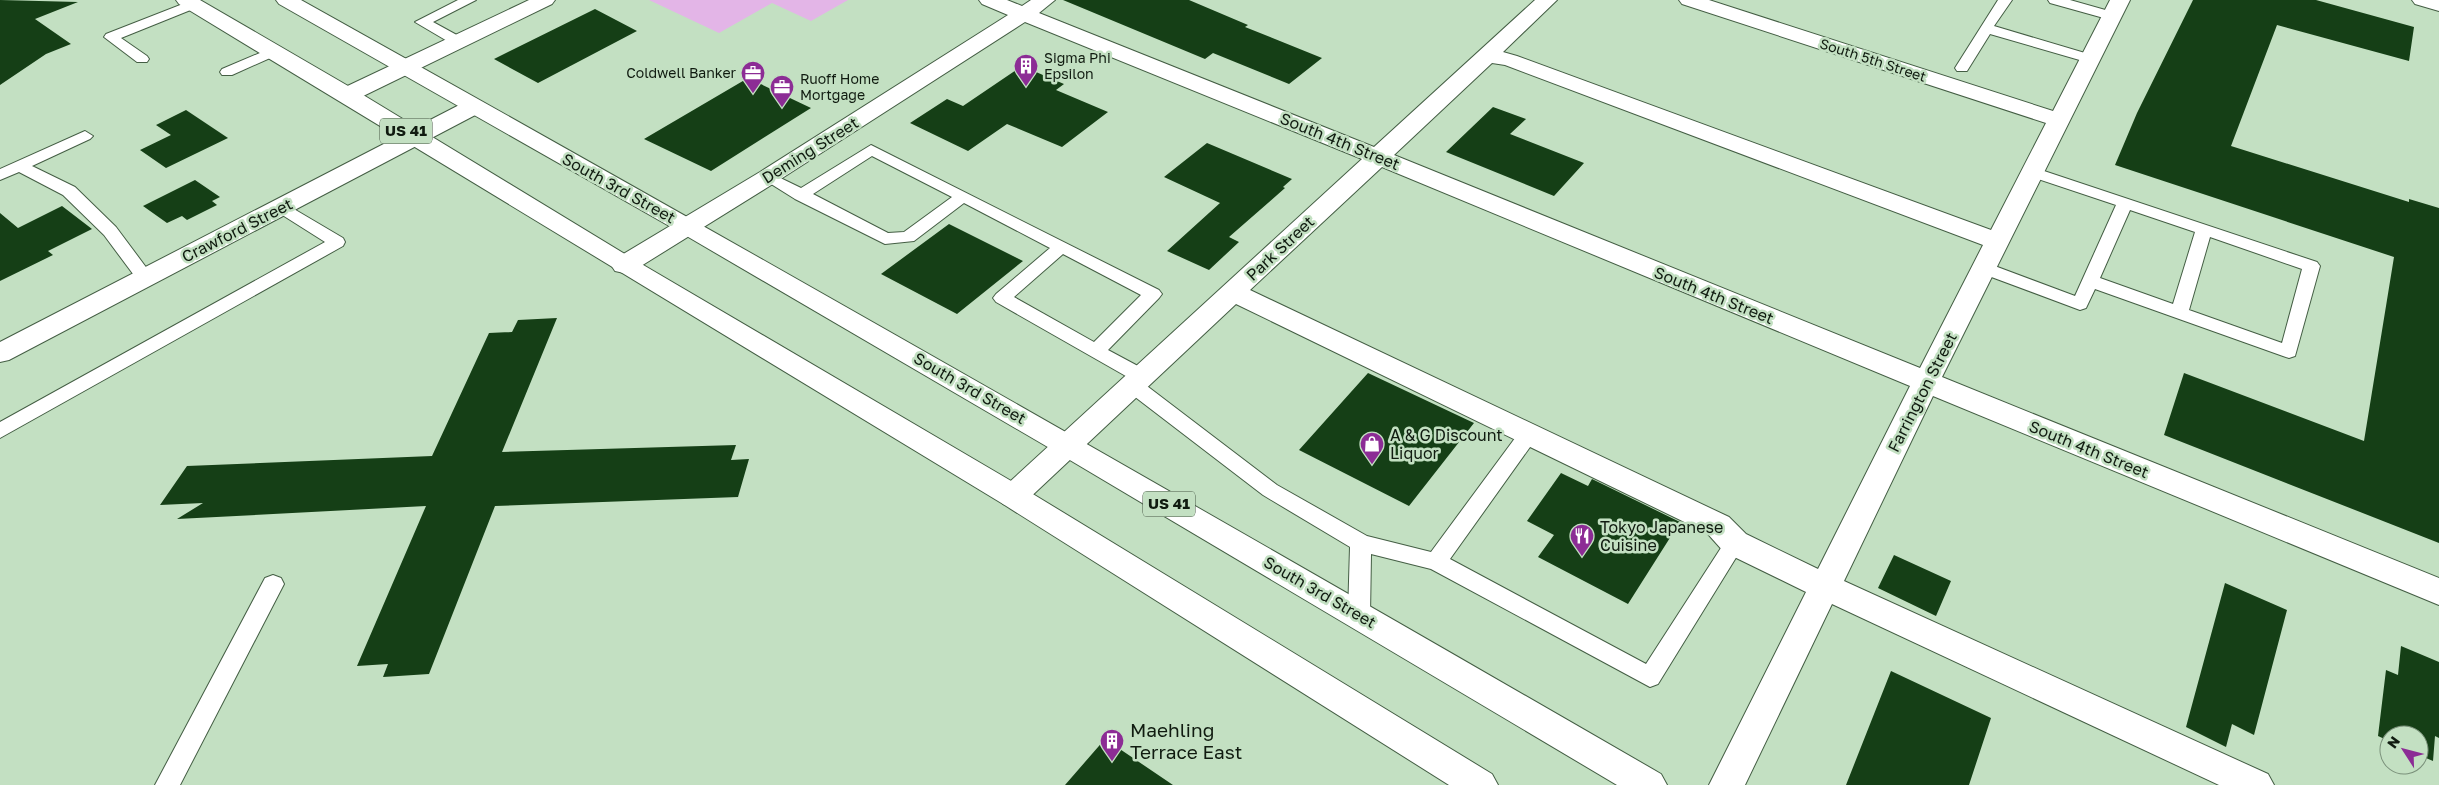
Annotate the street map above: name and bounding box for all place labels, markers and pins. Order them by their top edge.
place label: Sigma Phi Epsilon [1044,49,1111,82]
building icon: Sigma Phi Epsilon [1013,53,1039,87]
office icon: Coldwell Banker [740,60,766,94]
place label: Coldwell Banker [626,64,737,81]
place label: Ruoff Home Mortgage [800,70,879,103]
office icon: Ruoff Home Mortgage [769,74,795,108]
place label: A & G Discount Liquor [1390,425,1503,463]
shop icon: A & G Discount Liquor [1359,431,1385,465]
place label: Tokyo Japanese Cuisine [1600,517,1723,555]
restaurant icon: Tokyo Japanese Cuisine [1569,523,1595,557]
place label: Maehling Terrace East [1130,718,1242,763]
building icon: Maehling Terrace East [1099,728,1125,762]

